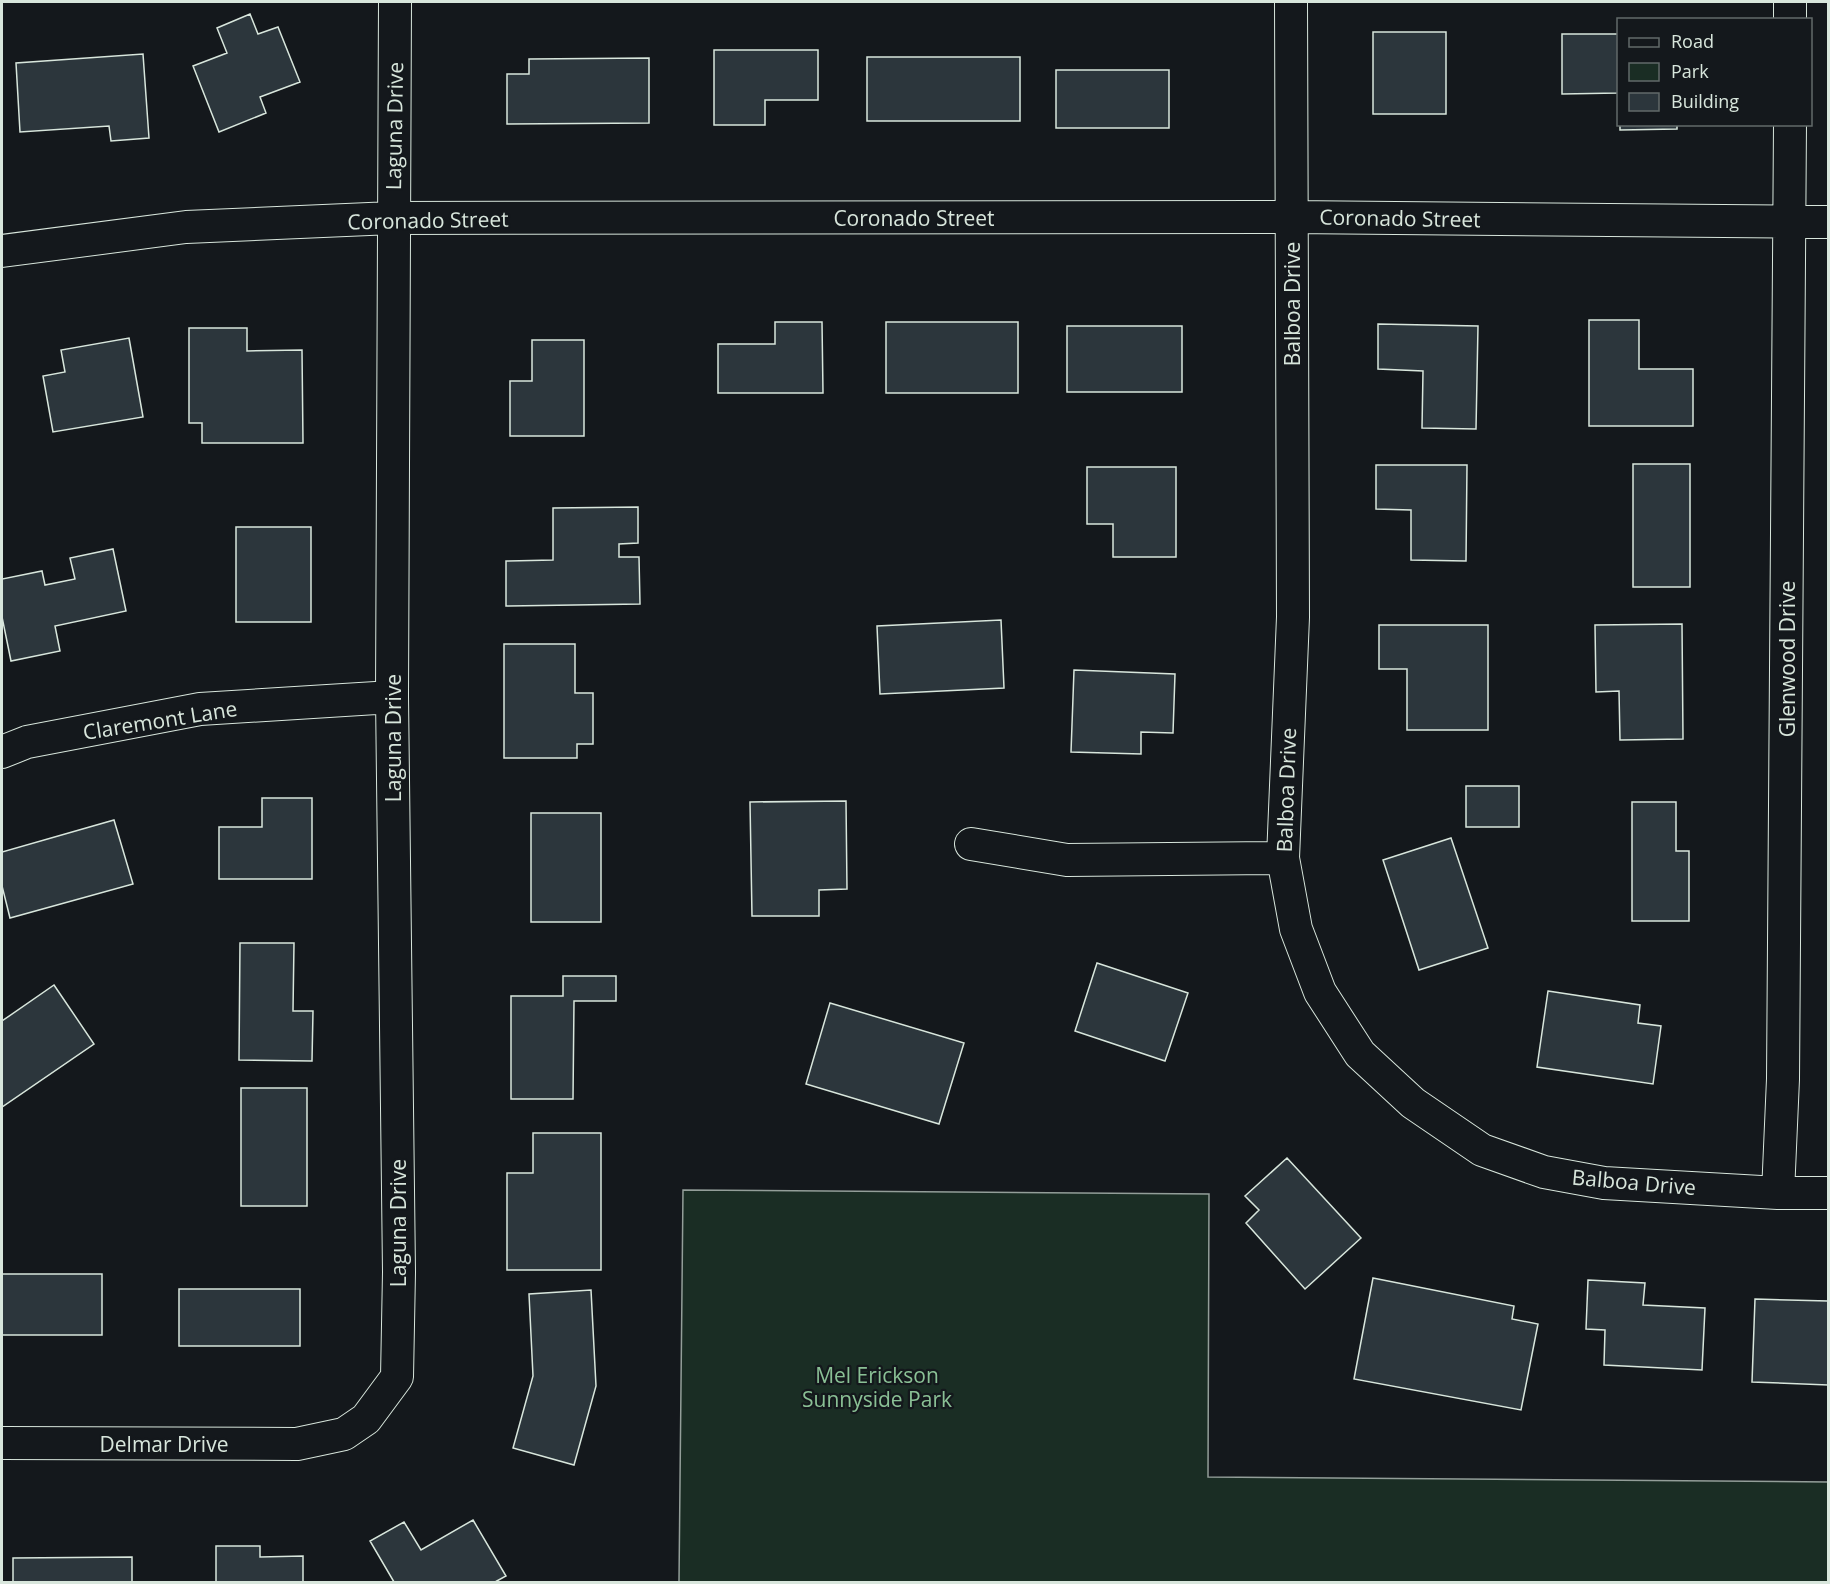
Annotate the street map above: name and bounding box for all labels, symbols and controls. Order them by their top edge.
legend [1617,18,1812,126]
text: Road [1671,29,1714,53]
text: Park [1671,59,1709,83]
street label: Laguna Drive [379,62,409,190]
text: Building [1671,89,1739,113]
street label: Coronado Street [1319,203,1481,233]
street label: Coronado Street [833,204,995,232]
street label: Coronado Street [347,205,509,235]
street label: Balboa Drive [1278,242,1306,366]
street label: Glenwood Drive [1773,581,1801,737]
street label: Laguna Drive [379,674,407,802]
street label: Claremont Lane [81,694,239,746]
street label: Balboa Drive [1270,727,1302,853]
street label: Laguna Drive [384,1159,412,1287]
street label: Balboa Drive [1571,1163,1697,1201]
park label: Mel Erickson Sunnyside Park [802,1361,952,1413]
street label: Delmar Drive [100,1430,228,1458]

